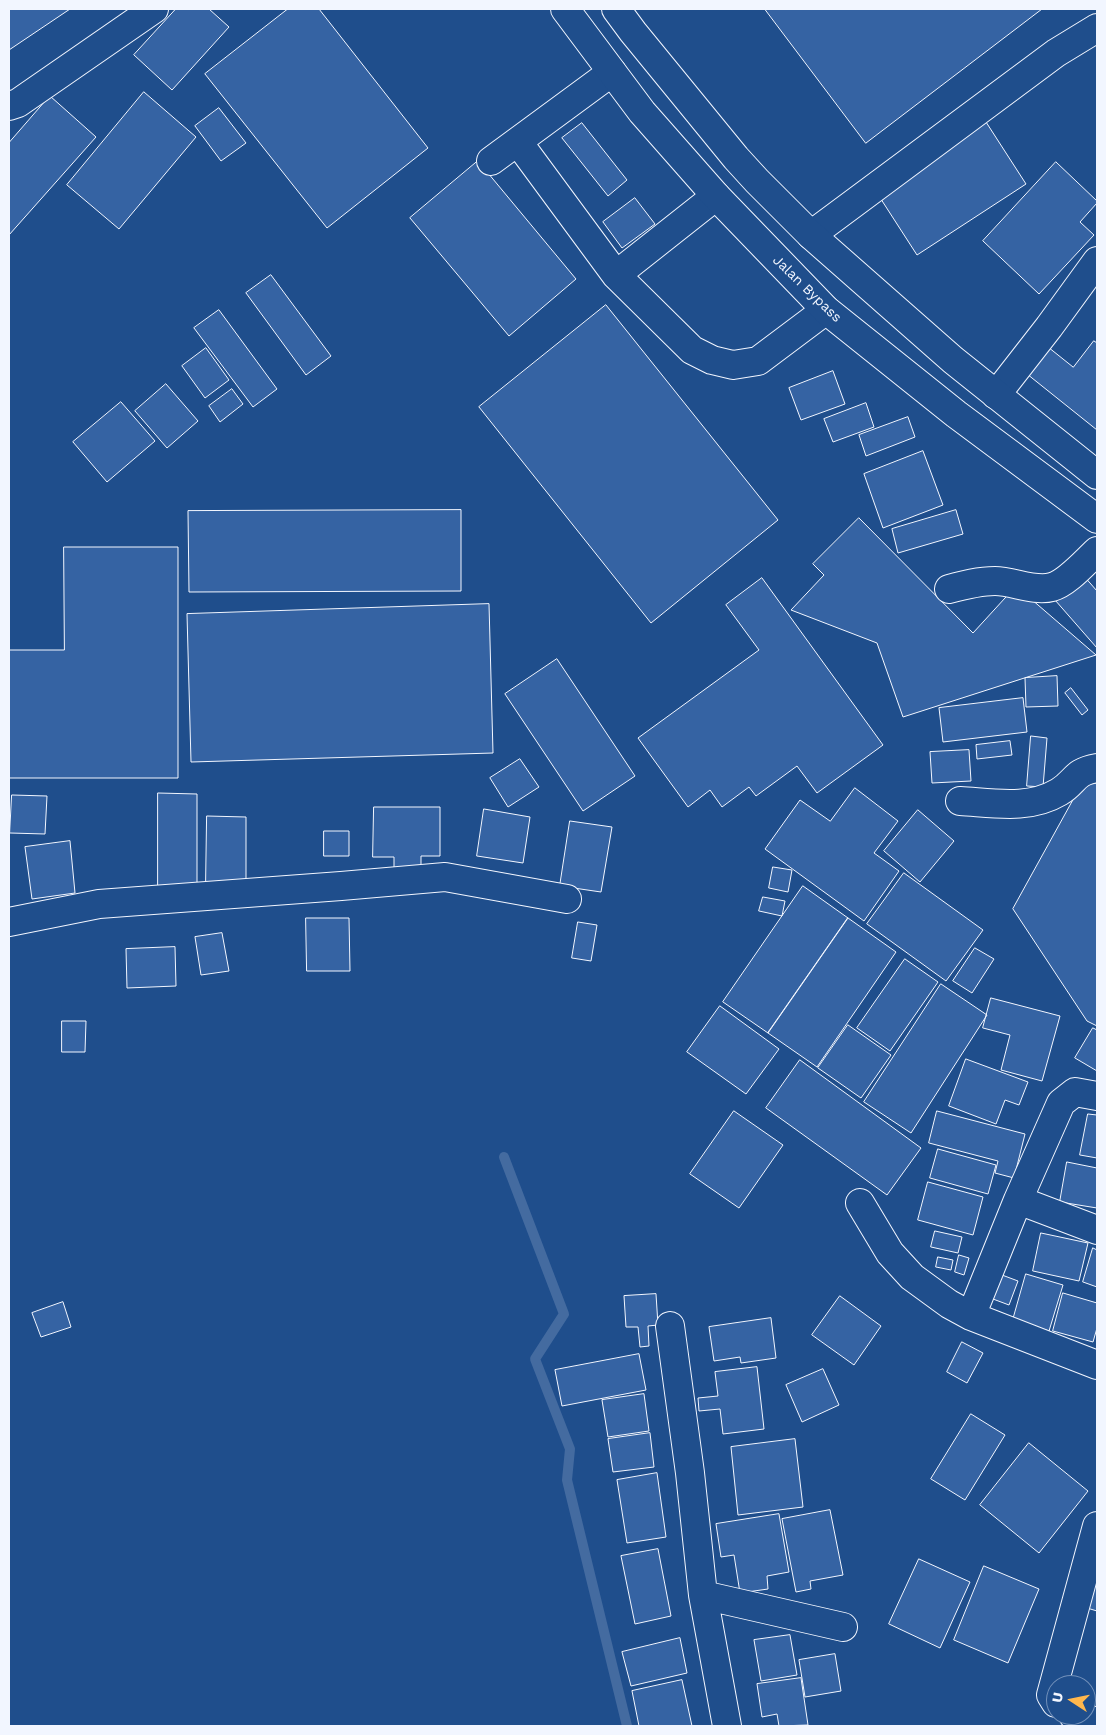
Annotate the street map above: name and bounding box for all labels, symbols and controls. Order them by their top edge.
street label: Jalan Bypass [769,252,845,326]
north arrow [1046,1675,1096,1725]
text: U [1048,1691,1066,1704]

